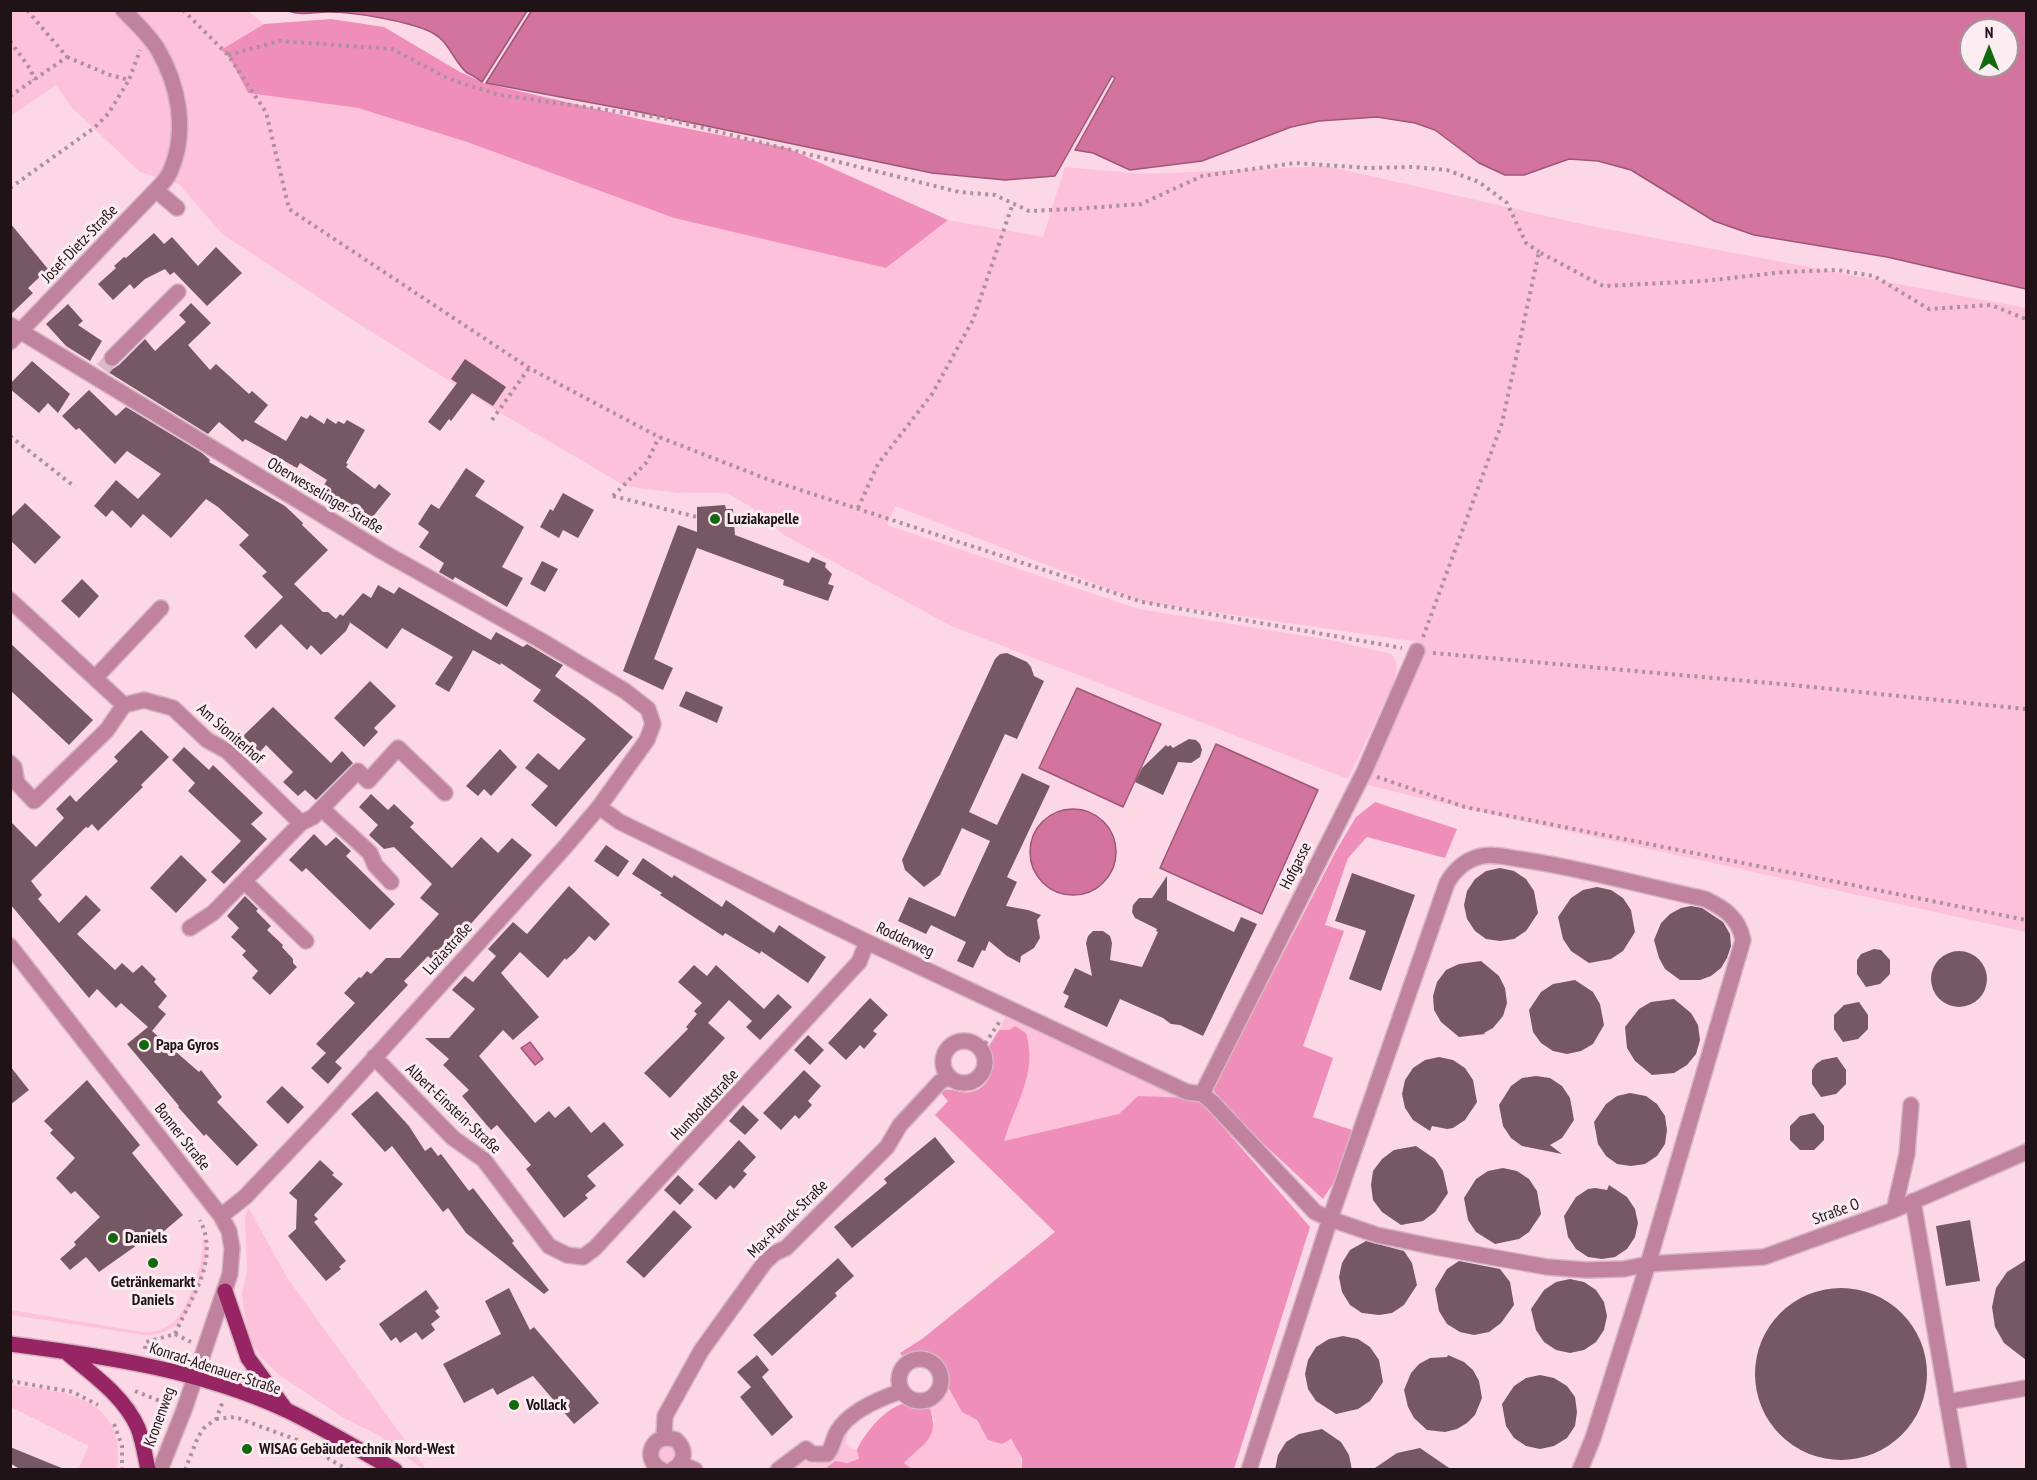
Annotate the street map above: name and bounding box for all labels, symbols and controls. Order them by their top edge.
north arrow [1959,18,2019,78]
text: N [1985,22,1993,42]
street label: Josef-Dietz-Straße [38,201,122,287]
street label: Oberwesselinger Straße [263,454,387,538]
place label: Luziakapelle [727,509,799,529]
marker: Luziakapelle [708,512,722,526]
street label: Am Sioniterhof [193,700,267,768]
street label: Hofgasse [1276,839,1316,893]
street label: Rodderweg [873,918,937,962]
street label: Luziastraße [419,919,477,979]
place label: Papa Gyros [156,1035,219,1055]
marker: Papa Gyros [137,1038,151,1052]
street label: Albert-Einstein-Straße [401,1060,505,1158]
street label: Humboldtstraße [667,1066,743,1144]
street label: Bonner Straße [150,1100,214,1174]
street label: Max-Planck-Straße [744,1176,832,1262]
street label: Straße O [1810,1195,1862,1229]
place label: Daniels [125,1228,167,1248]
marker: Daniels [106,1231,120,1245]
marker: Getränkemarkt Daniels [146,1256,160,1270]
place label: Getränkemarkt Daniels [111,1272,195,1310]
street label: Konrad-Adenauer-Straße [147,1339,283,1399]
street label: Kronenweg [140,1384,180,1450]
place label: Vollack [526,1395,567,1415]
marker: Vollack [507,1398,521,1412]
place label: WISAG Gebäudetechnik Nord-West [259,1439,455,1459]
marker: WISAG Gebäudetechnik Nord-West [240,1442,254,1456]

